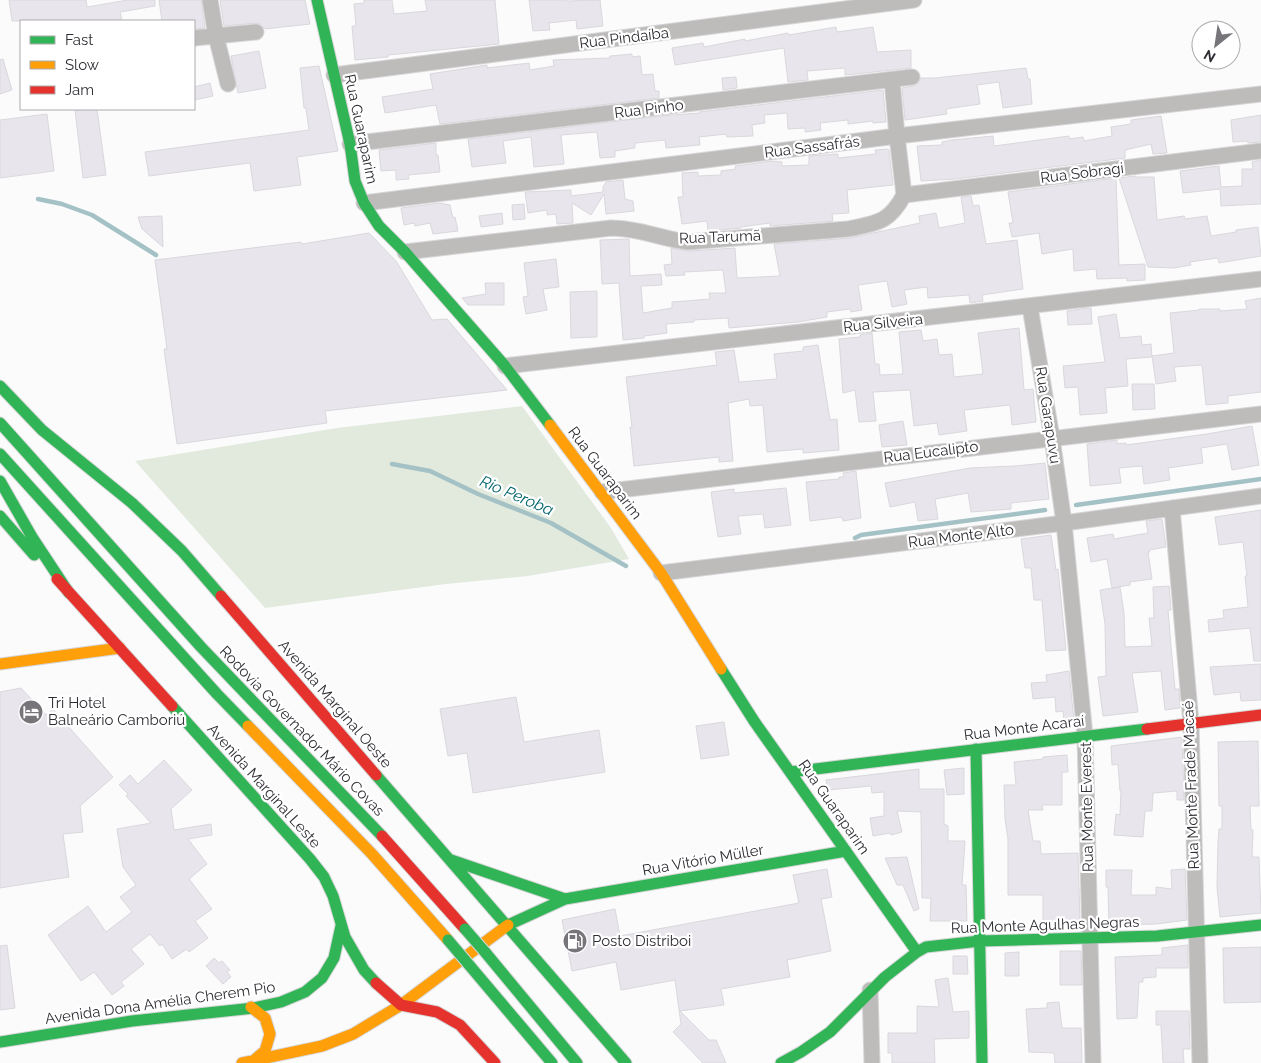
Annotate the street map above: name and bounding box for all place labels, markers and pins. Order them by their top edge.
place label: Tri Hotel Balneário Camboriú [48,694,185,729]
hotel icon: Tri Hotel Balneário Camboriú [18,699,44,725]
fuel station icon: Posto Distriboi [562,928,588,954]
place label: Posto Distriboi [592,932,691,950]

